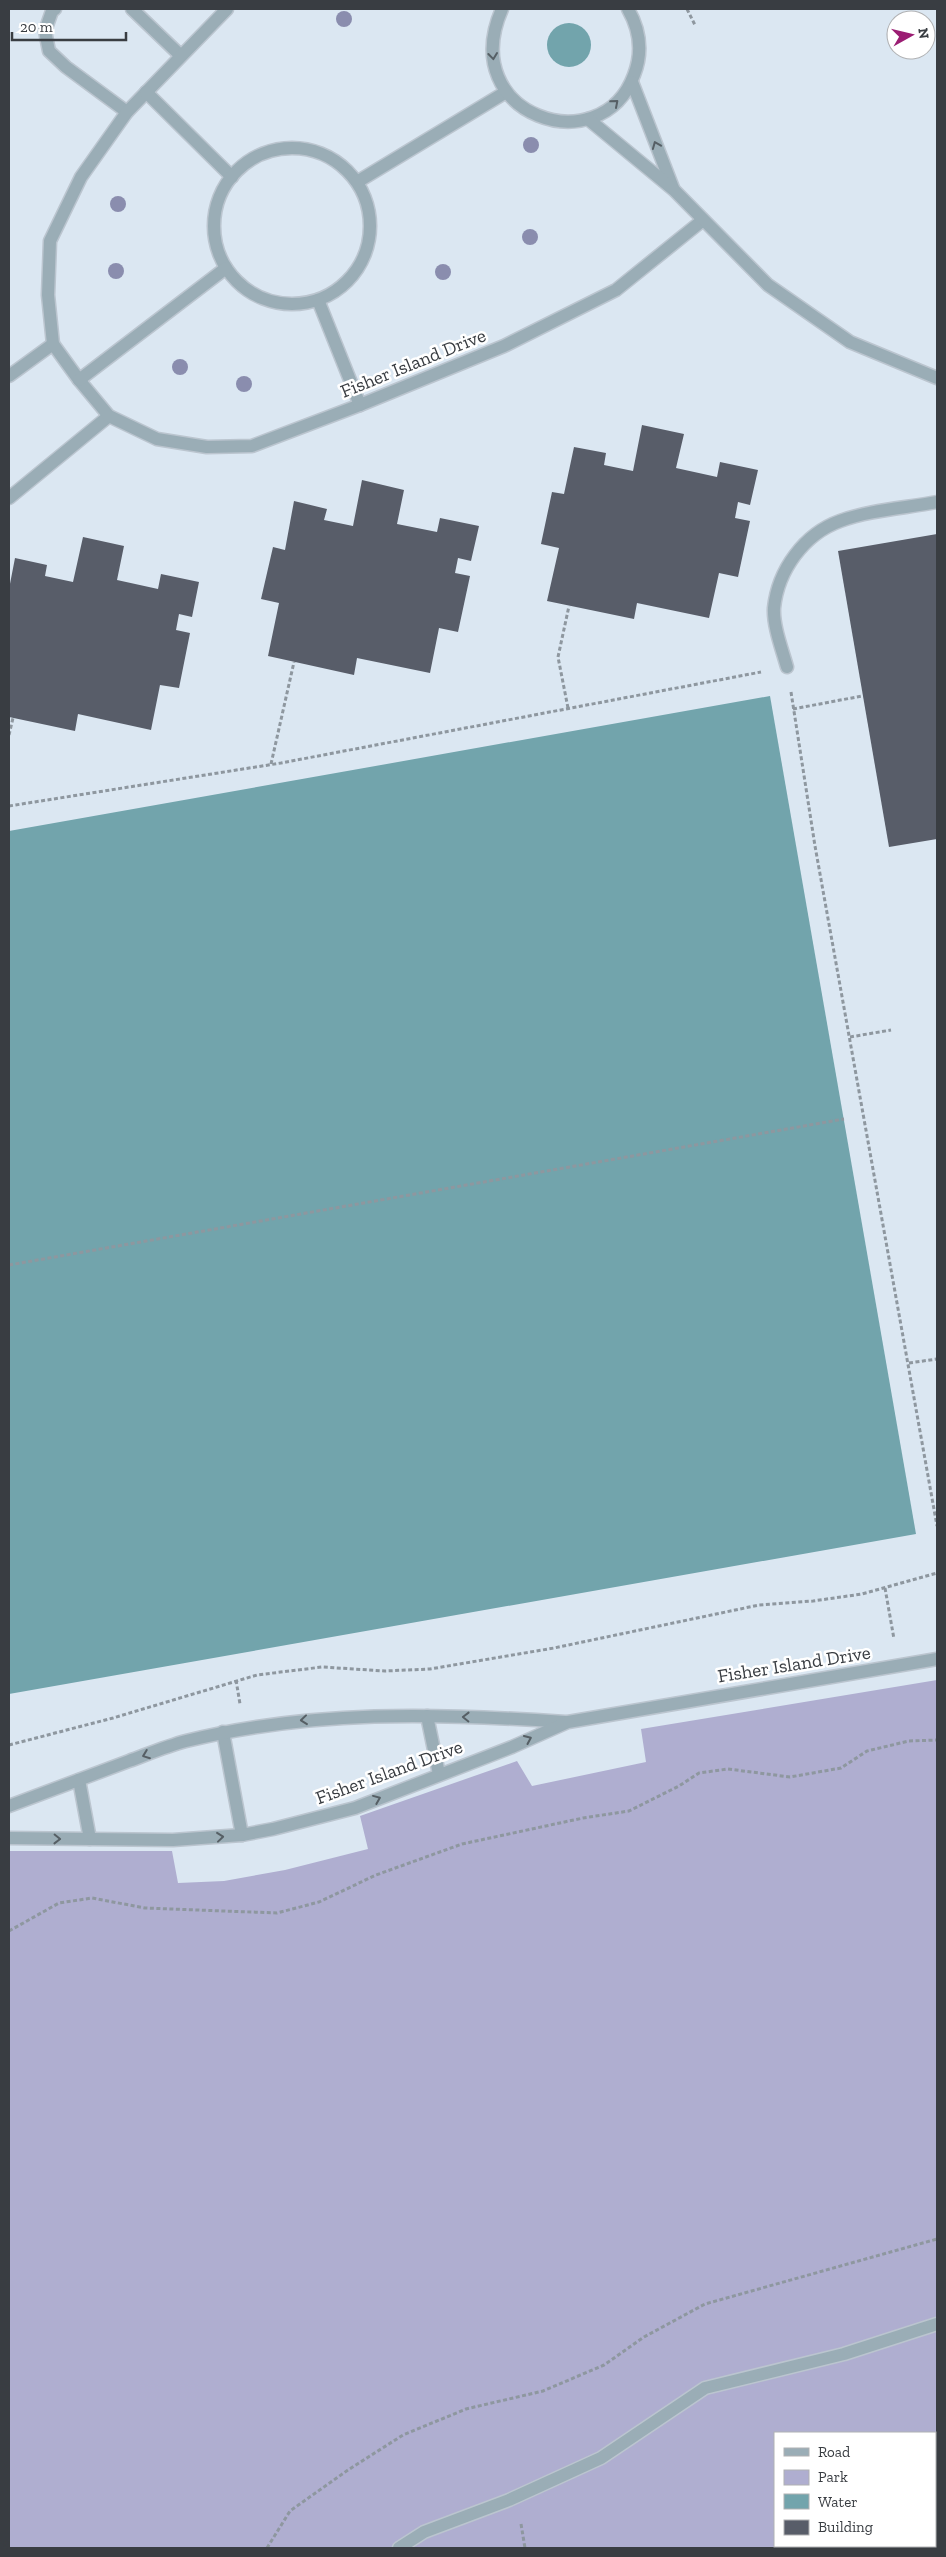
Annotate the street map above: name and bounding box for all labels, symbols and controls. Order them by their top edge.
scale bar [12,10,126,42]
north arrow [886,10,936,60]
text: 20 m [20,18,53,36]
text: N [914,27,933,40]
one-way arrow [487,52,498,60]
one-way arrow [609,99,618,108]
one-way arrow [652,141,663,150]
street label: Fisher Island Drive [337,323,489,403]
street label: Fisher Island Drive [716,1641,872,1687]
one-way arrow [462,1711,470,1722]
one-way arrow [300,1714,308,1725]
street label: Fisher Island Drive [312,1735,466,1809]
one-way arrow [523,1735,532,1746]
one-way arrow [142,1749,151,1759]
one-way arrow [372,1794,381,1805]
one-way arrow [216,1832,224,1843]
one-way arrow [54,1833,62,1844]
legend [774,2432,936,2547]
text: Road [818,2443,851,2461]
text: Park [818,2468,848,2486]
text: Water [818,2493,858,2511]
text: Building [818,2518,873,2536]

